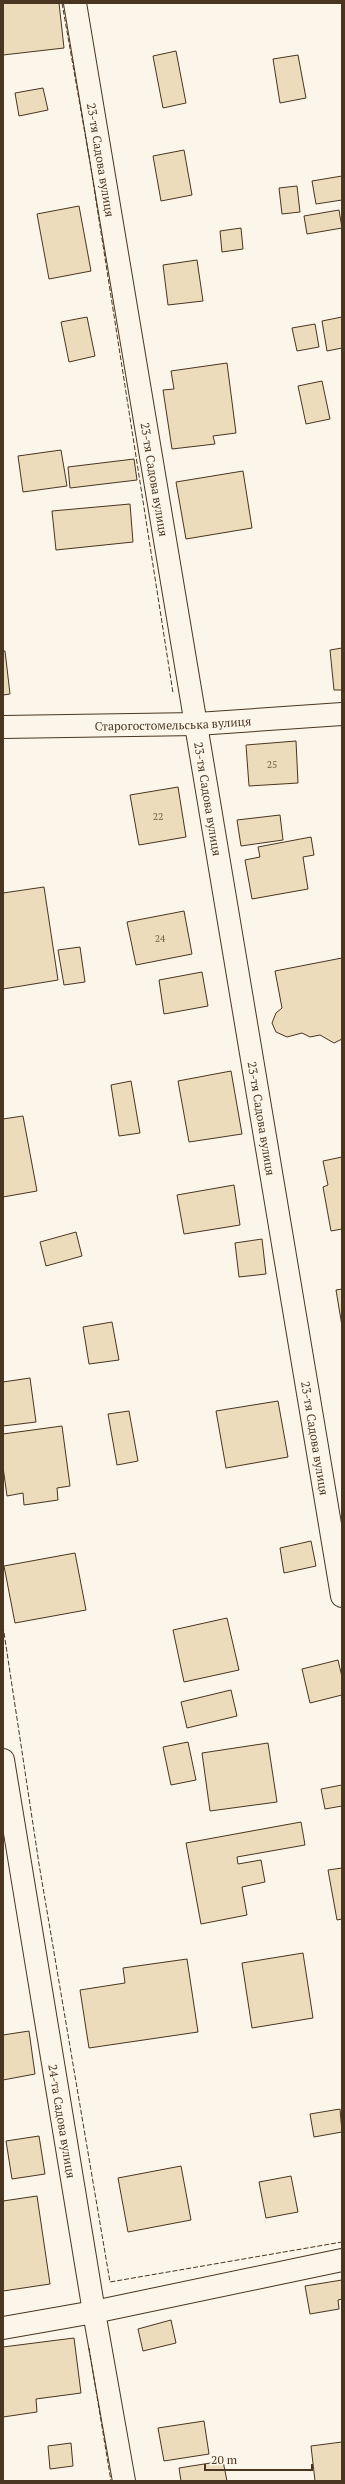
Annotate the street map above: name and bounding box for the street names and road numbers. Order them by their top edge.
street label: 23-тя Садова вулиця [84,102,118,218]
street label: 23-тя Садова вулиця [138,421,172,538]
street label: Старогостомельська вулиця [94,713,252,733]
street label: 23-тя Садова вулиця [191,741,225,857]
street label: 23-тя Садова вулиця [245,1060,279,1177]
street label: 23-тя Садова вулиця [299,1380,332,1496]
street label: 24-та Садова вулиця [46,2063,79,2179]

